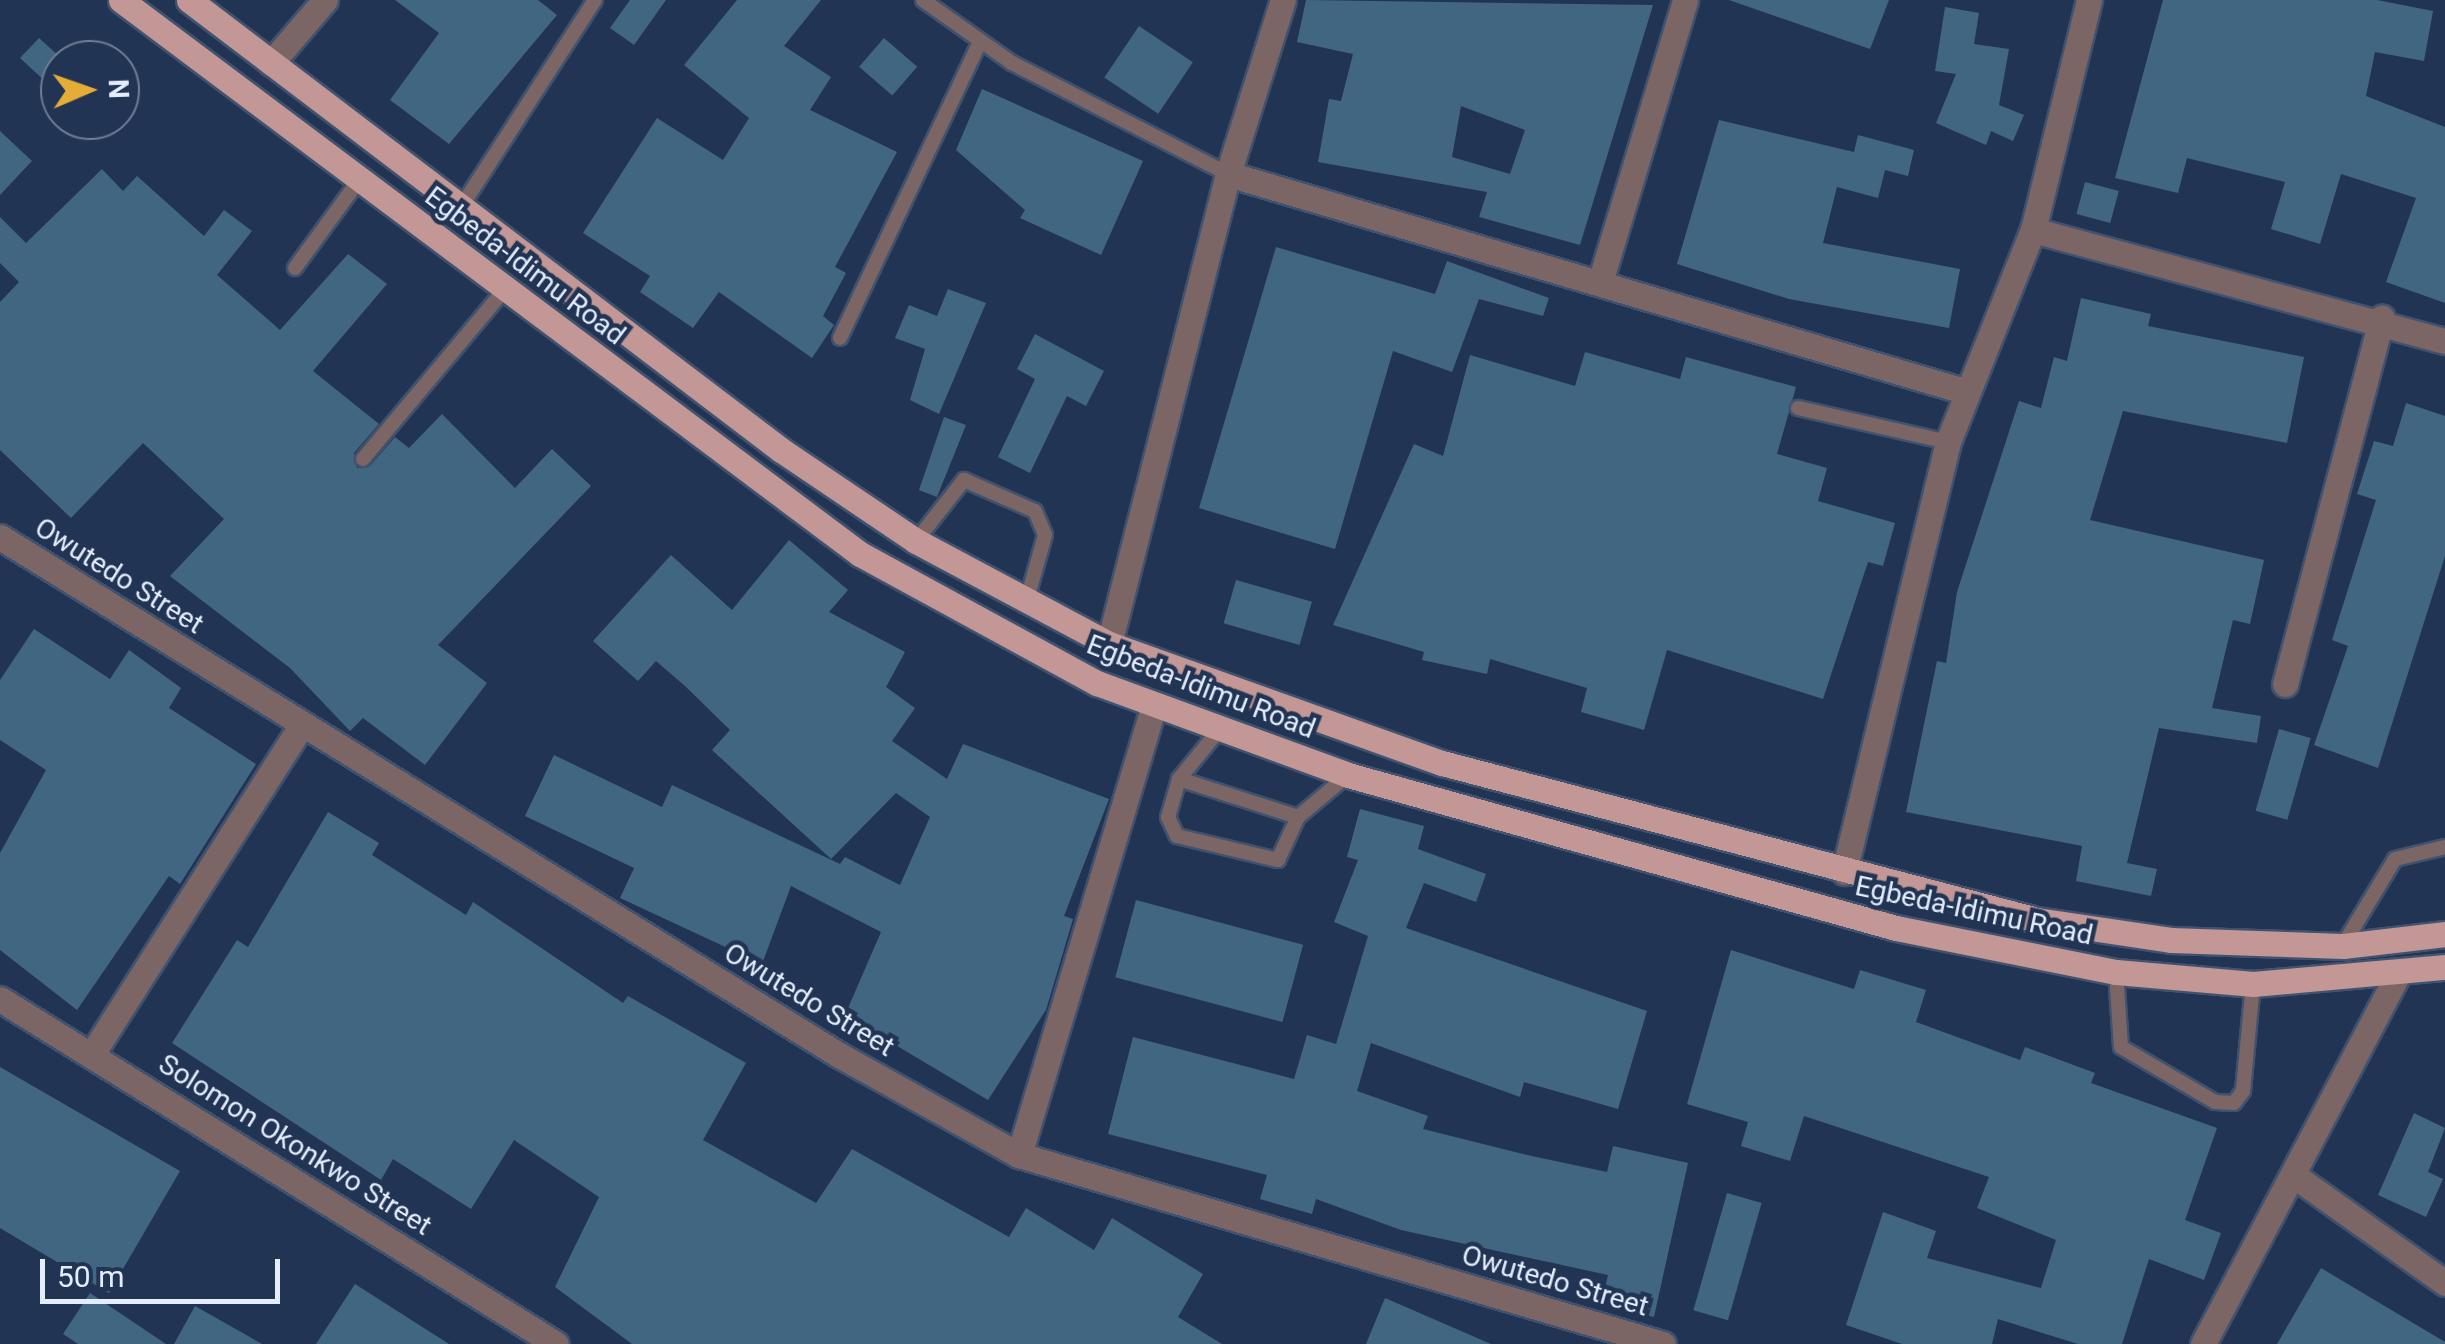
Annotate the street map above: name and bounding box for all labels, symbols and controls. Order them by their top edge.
north arrow [40,40,140,140]
text: N [102,79,135,99]
street label: Egbeda-Idimu Road [418,180,632,352]
street label: Owutedo Street [29,511,209,641]
street label: Egbeda-Idimu Road [1082,628,1320,746]
street label: Egbeda-Idimu Road [1852,869,2096,953]
street label: Owutedo Street [718,936,900,1064]
street label: Solomon Okonkwo Street [152,1047,438,1243]
street label: Owutedo Street [1458,1238,1652,1324]
scale bar [45,1239,285,1301]
text: 50 m [57,1259,124,1294]

